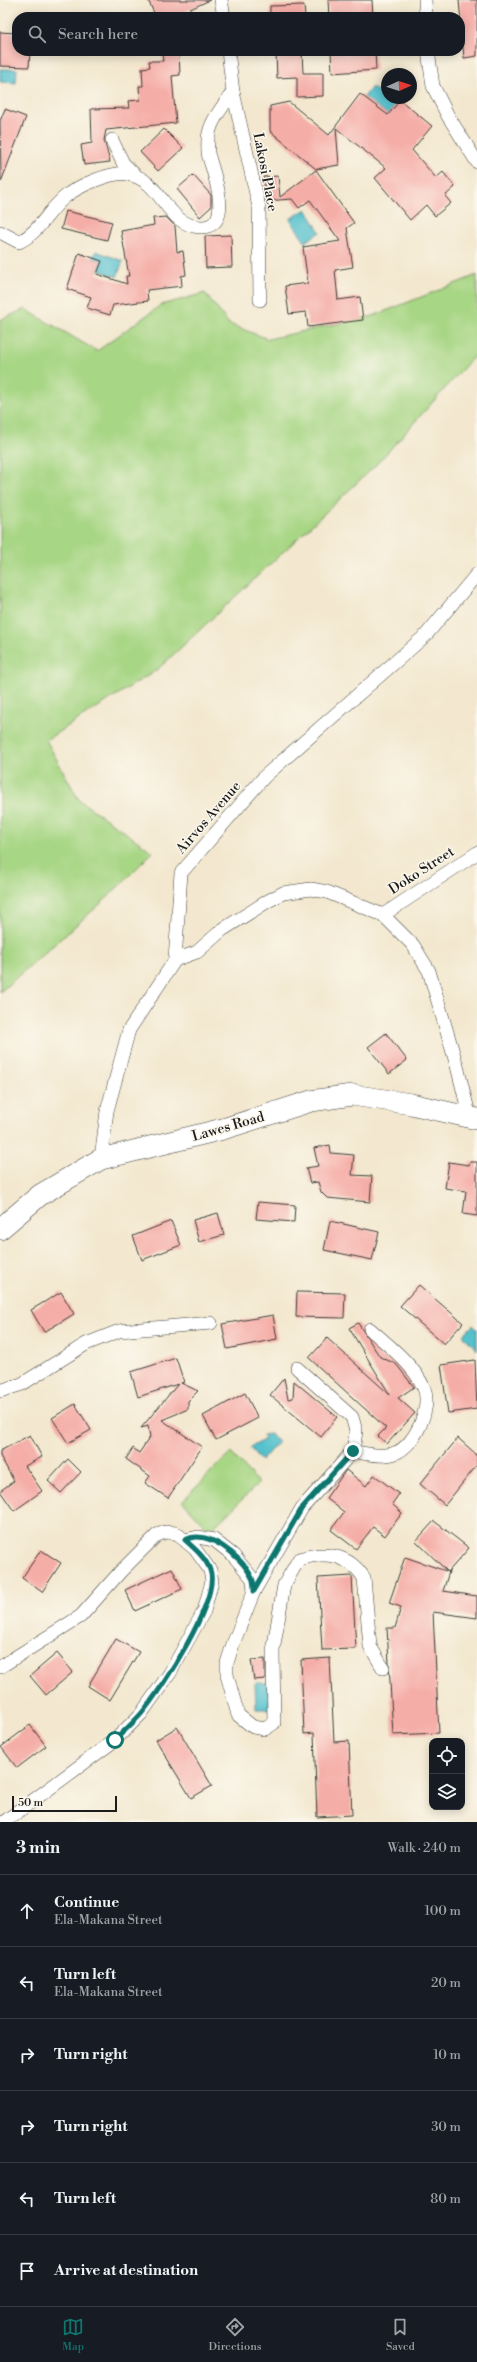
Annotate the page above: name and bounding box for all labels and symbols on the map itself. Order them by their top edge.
north arrow [381,68,417,104]
street label: Lakosi Place [249,131,281,213]
street label: Airvos Avenue [172,778,245,858]
street label: Doko Street [385,843,458,899]
street label: Lawes Road [190,1108,267,1146]
route end [344,1442,362,1460]
route start [106,1731,124,1749]
scale bar [12,1794,117,1813]

